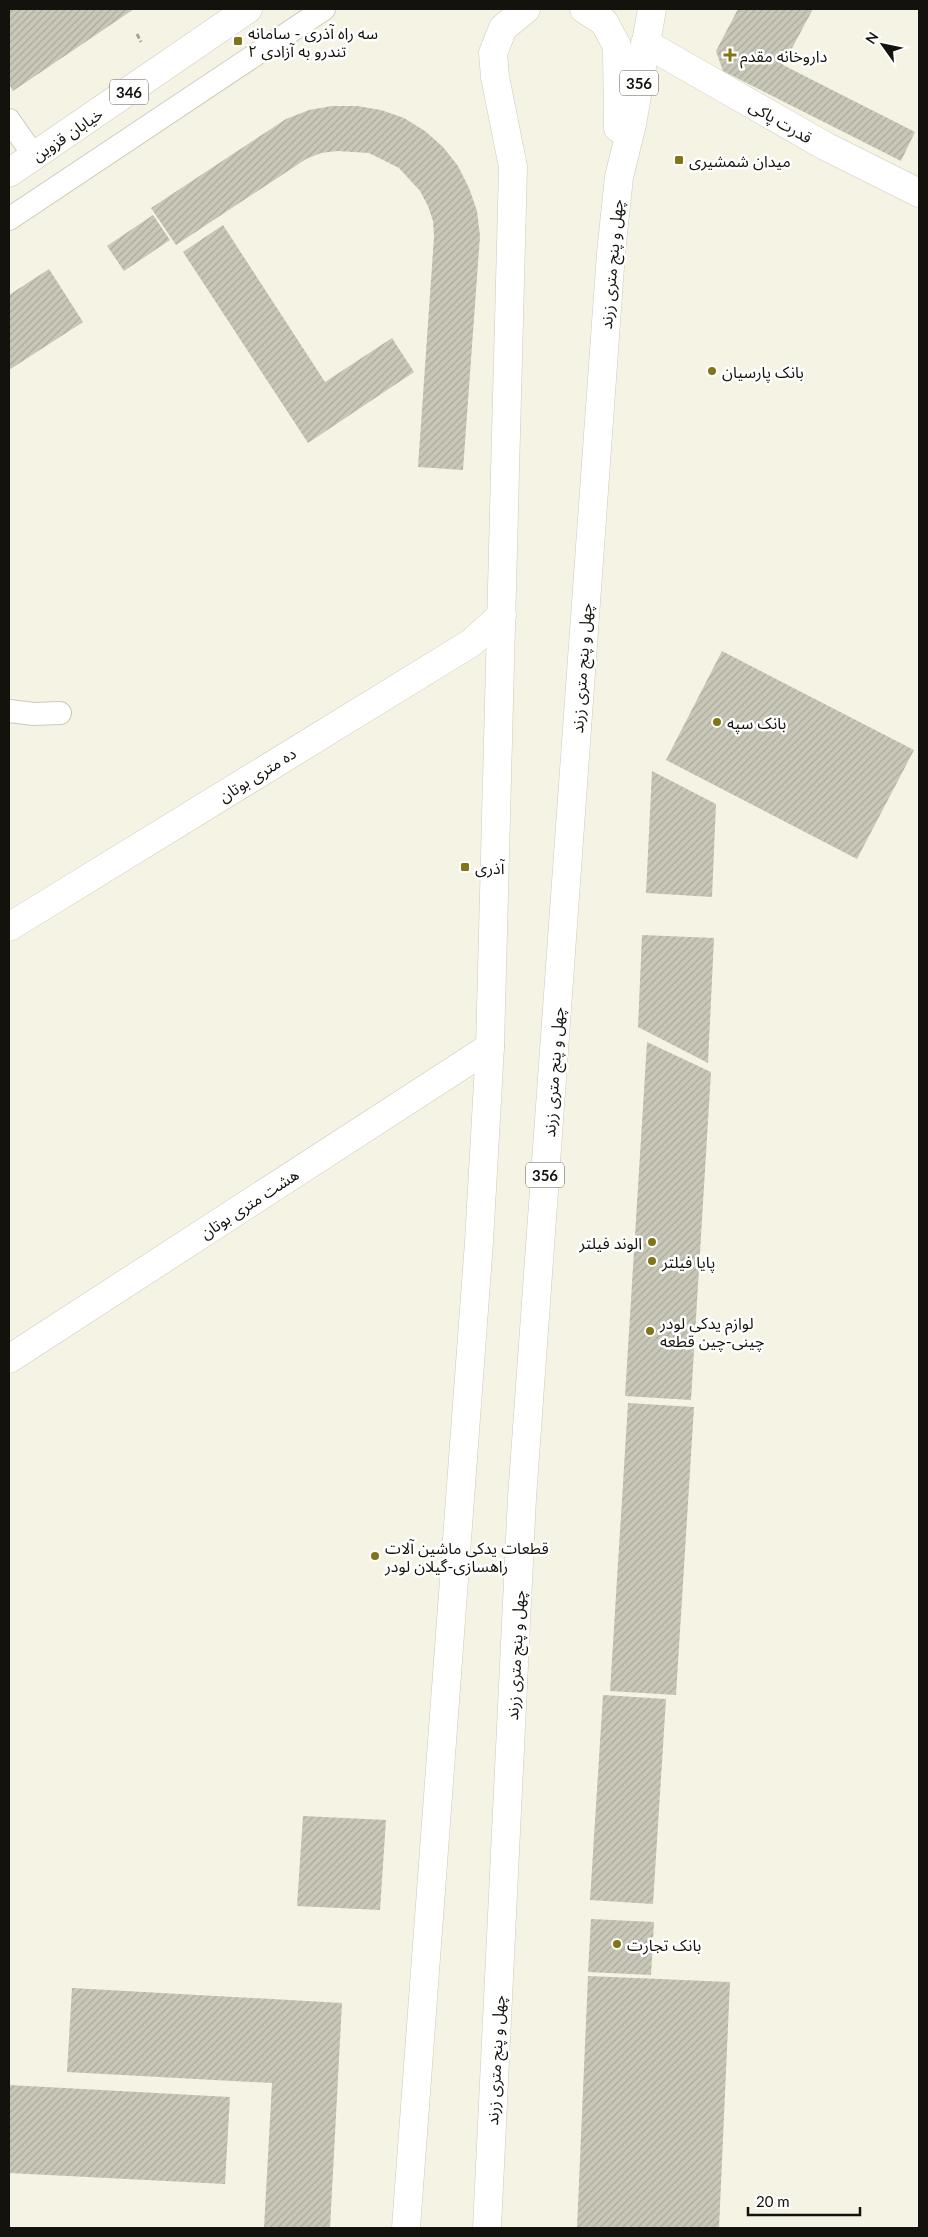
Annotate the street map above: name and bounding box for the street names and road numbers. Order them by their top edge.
road number: 356 [620,70,658,96]
road number: 346 [110,80,148,104]
street label: قدرت پاکی [745,95,816,148]
street label: خیابان قزوین [28,103,107,165]
street label: چهل و پنج متری زرند [596,198,630,330]
street label: چهل و پنج متری زرند [567,602,599,734]
street label: ده متری بوتان [215,743,300,806]
street label: چهل و پنج متری زرند [539,1006,571,1138]
road number: 356 [526,1162,564,1188]
street label: هشت متری بوتان [196,1164,302,1243]
street label: چهل و پنج متری زرند [502,1589,532,1721]
street label: چهل و پنج متری زرند [482,1994,512,2126]

